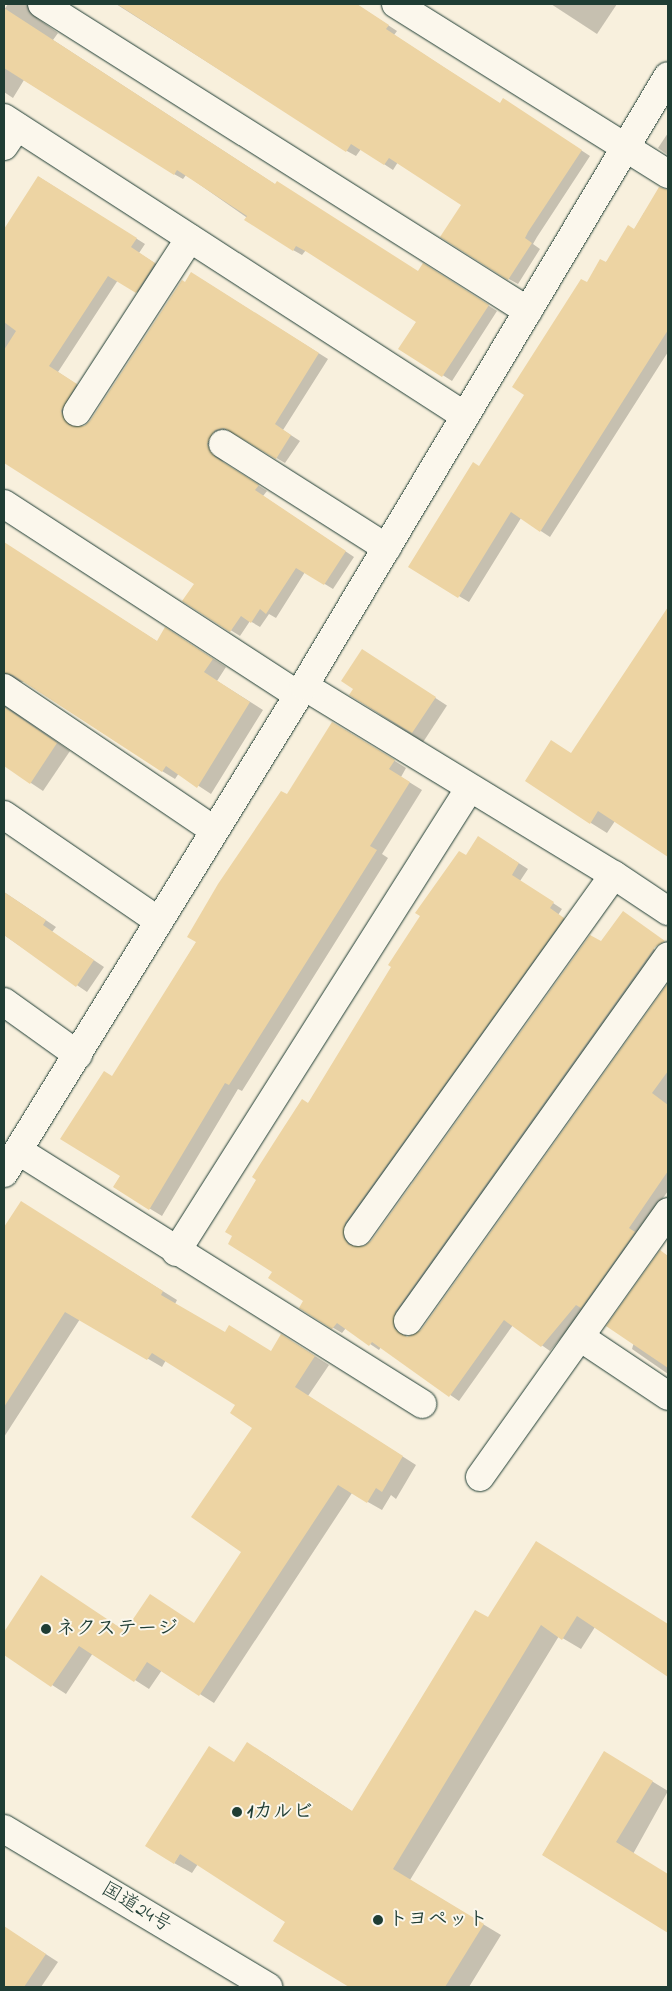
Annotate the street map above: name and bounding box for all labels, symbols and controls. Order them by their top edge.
place label: ネクステージ [56,1617,176,1641]
marker: ネクステージ [40,1623,52,1635]
place label: 1カルビ [247,1800,313,1824]
marker: 1カルビ [231,1806,243,1818]
street label: 国道24号 [96,1878,176,1938]
place label: トヨペット [388,1908,488,1932]
marker: トヨペット [372,1914,384,1926]

